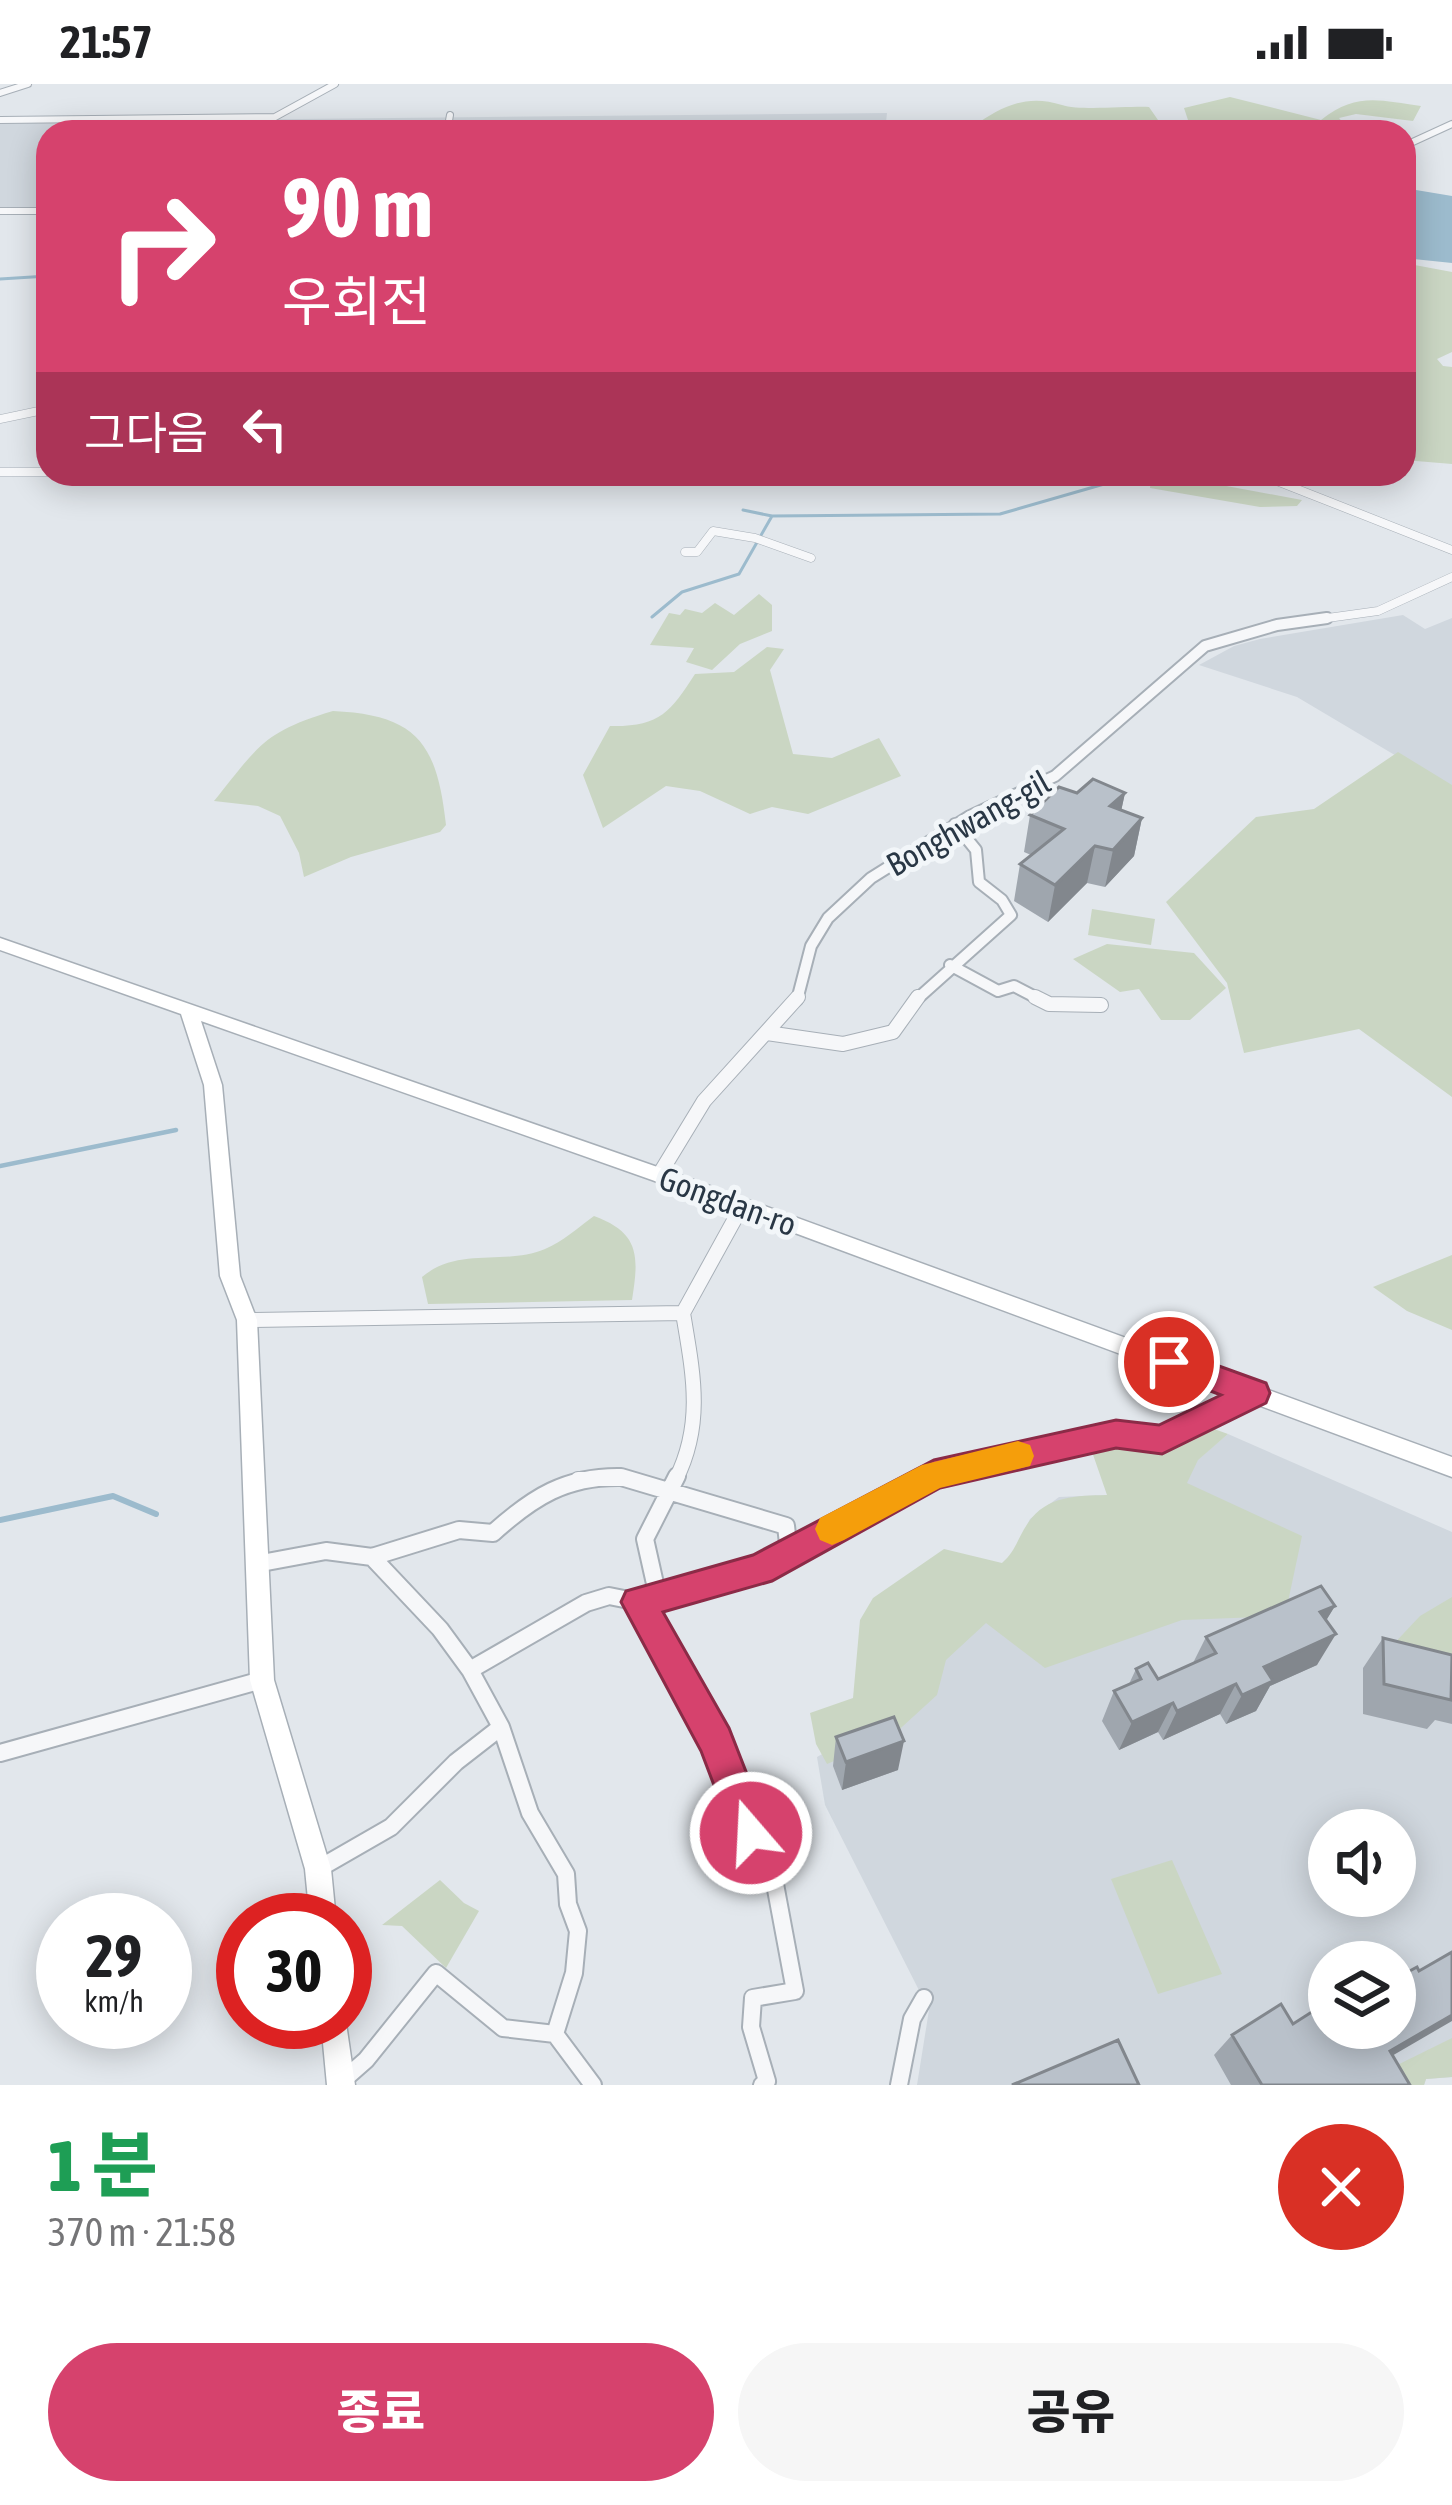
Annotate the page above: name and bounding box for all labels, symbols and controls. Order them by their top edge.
text: 21:57 [60,16,153,68]
text: 90 m [282,159,433,255]
icon: right [84,168,240,324]
text: 우회전 [282,271,431,332]
icon: left [232,396,298,462]
text: 그다음 [84,407,208,459]
street label: Bonghwang-gil [880,762,1057,884]
street label: Gongdan-ro [654,1159,802,1243]
pin [1118,1311,1220,1413]
icon: arrive [1136,1329,1202,1395]
position arrow [688,1770,814,1896]
map controls [1308,1809,1416,2049]
button: sound [1308,1809,1416,1917]
speed limit sign: 30 [216,1893,372,2049]
text: 29 [86,1921,142,1990]
button: layers [1308,1941,1416,2049]
text: km/h [84,1984,144,2018]
text: 1 분 [48,2124,158,2206]
button: close [1278,2124,1404,2250]
text: 370 m · 21:58 [48,2210,236,2254]
button: 종료 [48,2343,714,2481]
button: 공유 [738,2343,1404,2481]

